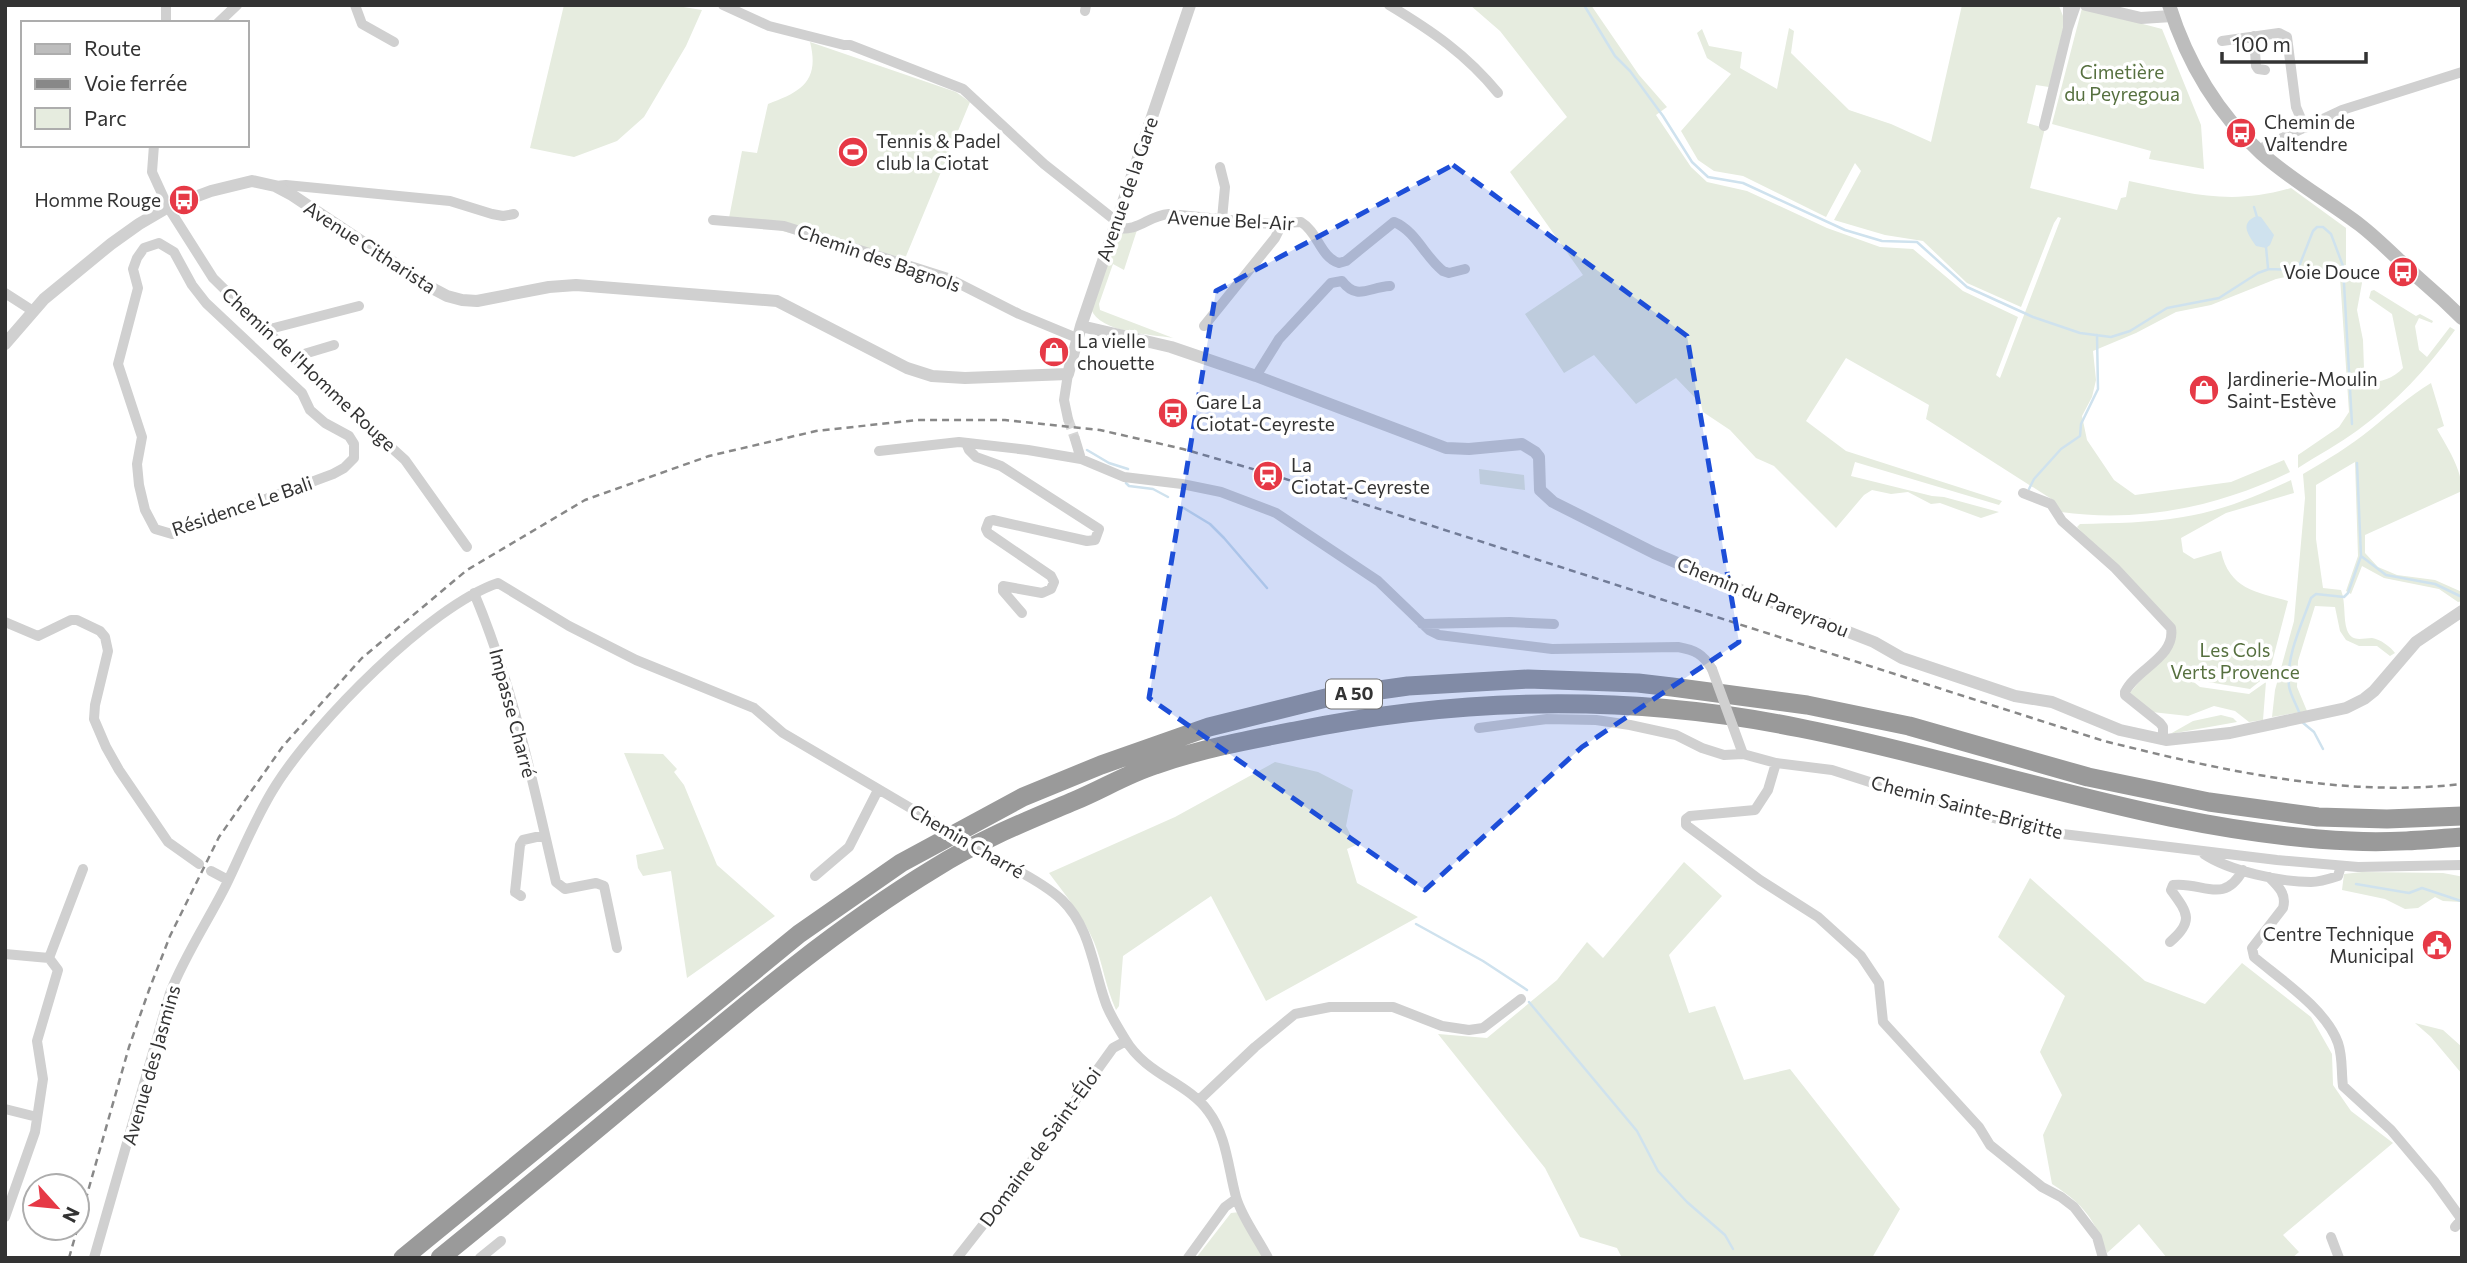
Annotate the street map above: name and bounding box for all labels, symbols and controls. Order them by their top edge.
legend [21,21,248,147]
scale bar [2222,21,2366,65]
text: 100 m [2232,31,2291,56]
text: Route [84,35,141,60]
park label: Cimetière du Peyregoua [2064,60,2180,105]
text: Voie ferrée [84,70,187,95]
text: Parc [84,105,127,130]
place label: Chemin de Valtendre [2264,110,2355,155]
street label: Avenue de la Gare [1091,114,1162,264]
bus stop icon: Chemin de Valtendre [2224,116,2258,150]
place label: Tennis & Padel club la Ciotat [876,129,1001,174]
sports icon: Tennis & Padel club la Ciotat [836,135,870,169]
bus stop icon: Homme Rouge [167,183,201,217]
place label: Homme Rouge [34,188,161,211]
street label: Avenue Citharista [300,195,440,298]
street label: Avenue Bel-Air [1167,205,1296,234]
street label: Chemin des Bagnols [794,219,964,296]
bus stop icon: Voie Douce [2386,255,2420,289]
place label: Voie Douce [2283,260,2380,283]
street label: Chemin de l'Homme Rouge [217,282,401,455]
place label: La vielle chouette [1077,329,1155,374]
shop icon: La vielle chouette [1037,335,1071,369]
place label: Jardinerie-Moulin Saint-Estève [2227,367,2378,412]
shop icon: Jardinerie-Moulin Saint-Estève [2187,373,2221,407]
place label: Gare La Ciotat-Ceyreste [1196,390,1335,435]
bus stop icon: Gare La Ciotat-Ceyreste [1156,396,1190,430]
place label: La Ciotat-Ceyreste [1291,453,1430,498]
station icon: La Ciotat-Ceyreste [1251,459,1285,493]
street label: Résidence Le Bali [169,471,315,540]
street label: Chemin du Pareyraou [1674,552,1852,642]
park label: Les Cols Verts Provence [2170,638,2300,683]
street label: Impasse Charré [485,646,542,780]
road number: A 50 [1326,680,1382,708]
street label: Chemin Sainte-Brigitte [1869,770,2066,843]
street label: Chemin Charré [906,798,1029,883]
place label: Centre Technique Municipal [2263,922,2414,967]
public building icon: Centre Technique Municipal [2420,928,2454,962]
street label: Avenue des Jasmins [117,982,184,1148]
street label: Domaine de Saint-Éloi [974,1063,1105,1231]
north arrow [21,1172,91,1242]
text: N [58,1203,85,1227]

